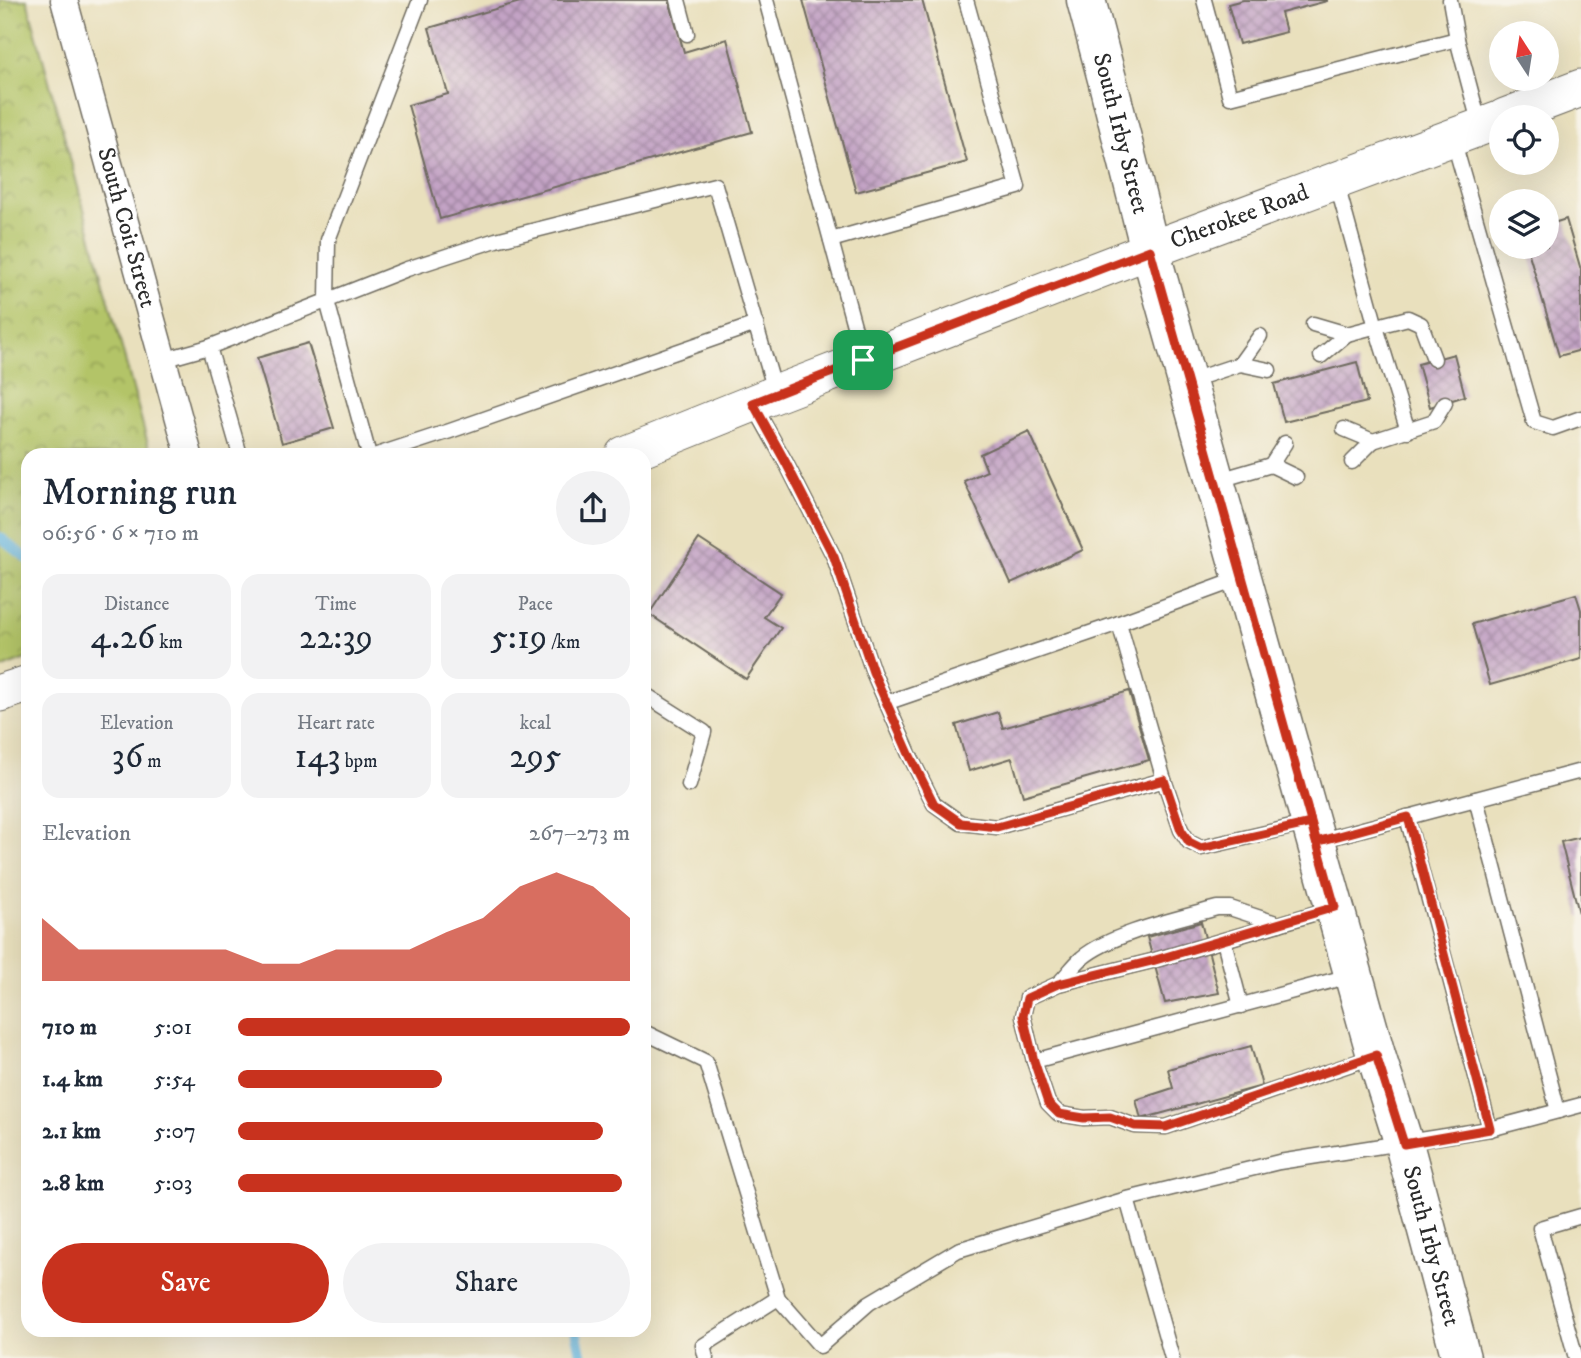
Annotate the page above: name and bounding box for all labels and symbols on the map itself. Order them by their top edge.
north arrow [1489,21,1559,91]
street label: South Irby Street [1086,50,1155,217]
street label: South Coit Street [90,144,163,311]
street label: Cherokee Road [1166,177,1313,256]
pin [833,330,893,390]
street label: South Irby Street [1395,1163,1467,1330]

